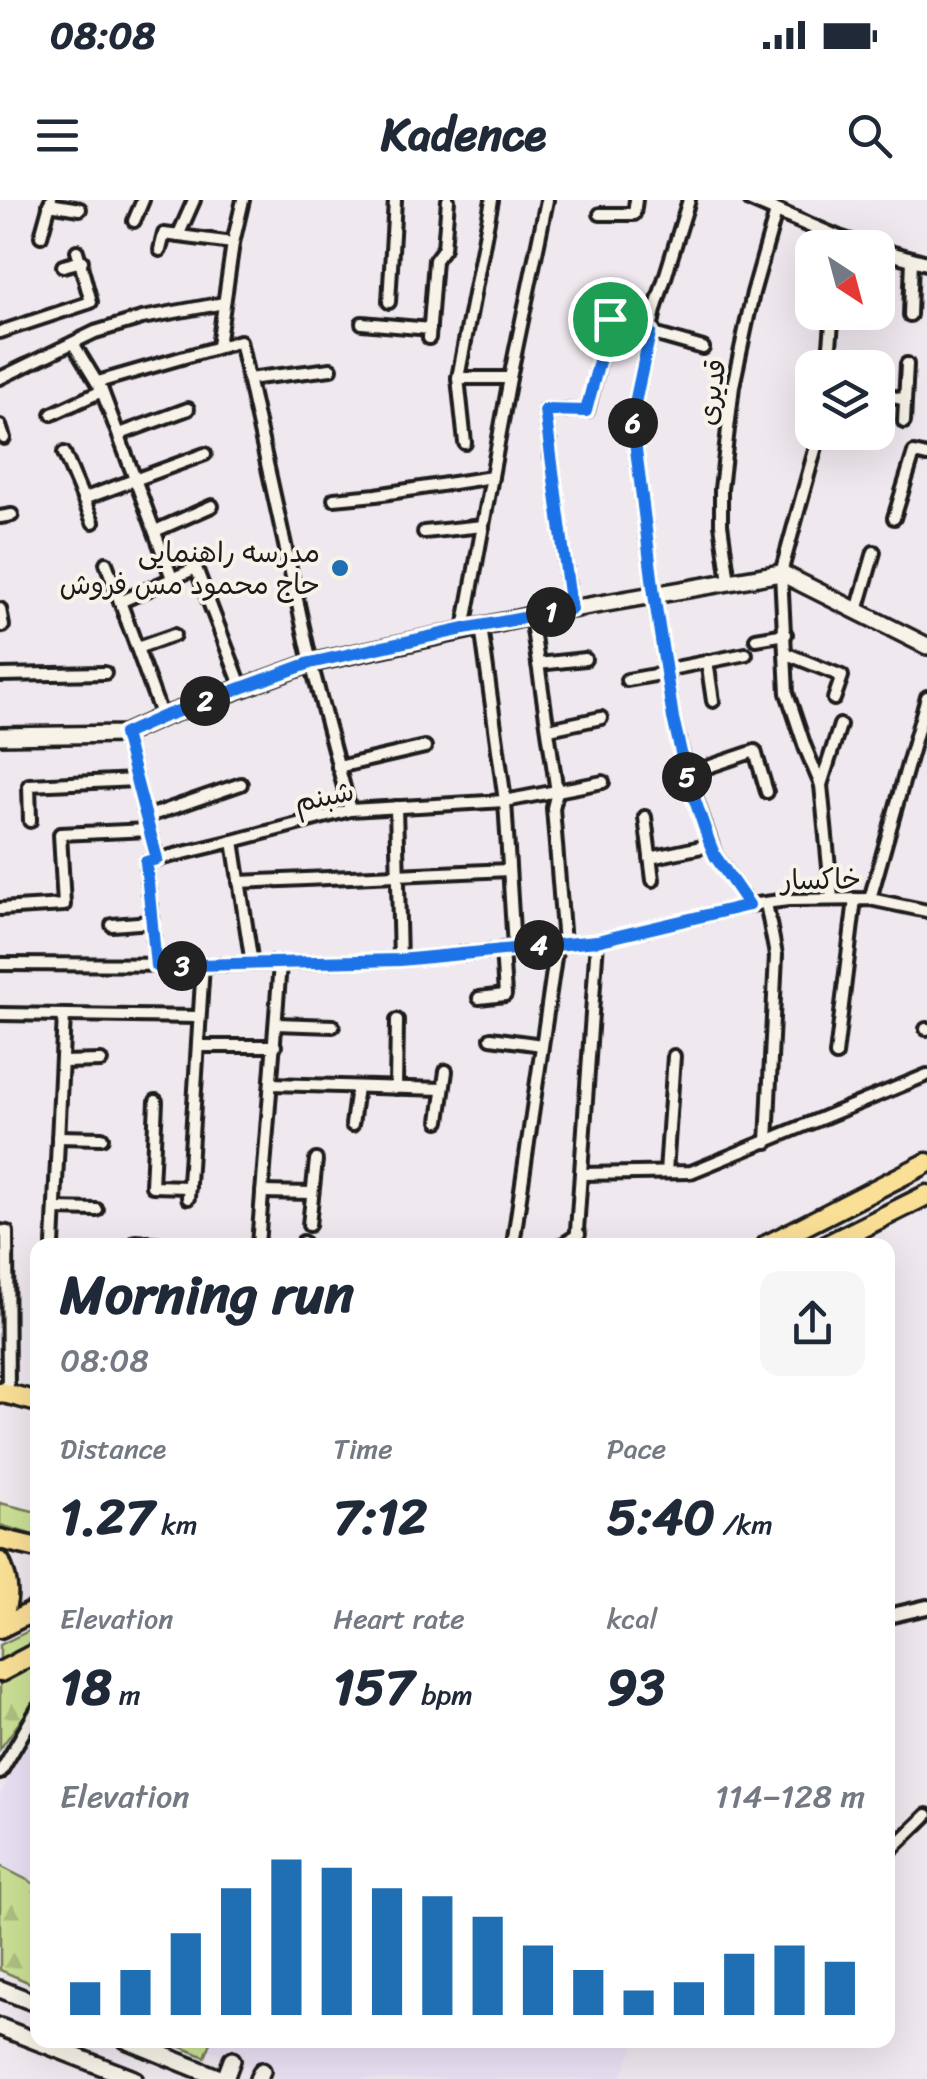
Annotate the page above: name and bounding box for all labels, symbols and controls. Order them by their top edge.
text: 08:08 [50,2,155,69]
text: Kadence [381,95,546,175]
icon: menu [30,108,85,163]
icon: search [842,108,897,163]
north arrow [795,230,895,330]
map controls [795,230,895,450]
pin [568,277,653,362]
icon: arrive [583,292,638,347]
button: layers [795,350,895,450]
street label: قدیری [682,355,741,429]
pin: 6 [608,398,658,448]
text: 6 [625,398,641,447]
place label: مدرسه راهنمایی حاج محمود مس فروش [60,528,320,609]
marker: مدرسه راهنمایی حاج محمود مس فروش [329,557,351,579]
pin: 1 [526,587,576,637]
text: 1 [545,587,557,636]
pin: 2 [180,676,230,726]
text: 2 [197,676,213,725]
pin: 5 [662,752,712,802]
text: 5 [678,752,696,801]
street label: شبنم [290,766,358,827]
street label: خاکسار [779,854,861,905]
pin: 4 [514,920,564,970]
text: 4 [530,920,548,969]
pin: 3 [157,941,207,991]
text: 3 [174,941,190,990]
text: Morning run [60,1246,354,1343]
button: share [760,1271,865,1376]
text: 08:08 [60,1332,149,1389]
text: Distance [60,1424,166,1473]
text: Time [333,1424,393,1473]
text: Pace [607,1424,666,1473]
text: 1.27 [60,1473,154,1562]
text: 7:12 [333,1473,427,1562]
text: 5:40 [607,1473,715,1562]
text: km [154,1500,198,1549]
text: /km [715,1500,773,1549]
text: Elevation [60,1594,173,1643]
text: Heart rate [333,1594,465,1643]
text: kcal [607,1594,658,1643]
text: 18 [60,1643,112,1732]
text: 157 [333,1643,414,1732]
text: 93 [607,1643,665,1732]
text: m [112,1670,140,1719]
text: bpm [414,1670,473,1719]
text: Elevation [60,1768,190,1825]
text: 114–128 m [715,1768,865,1825]

